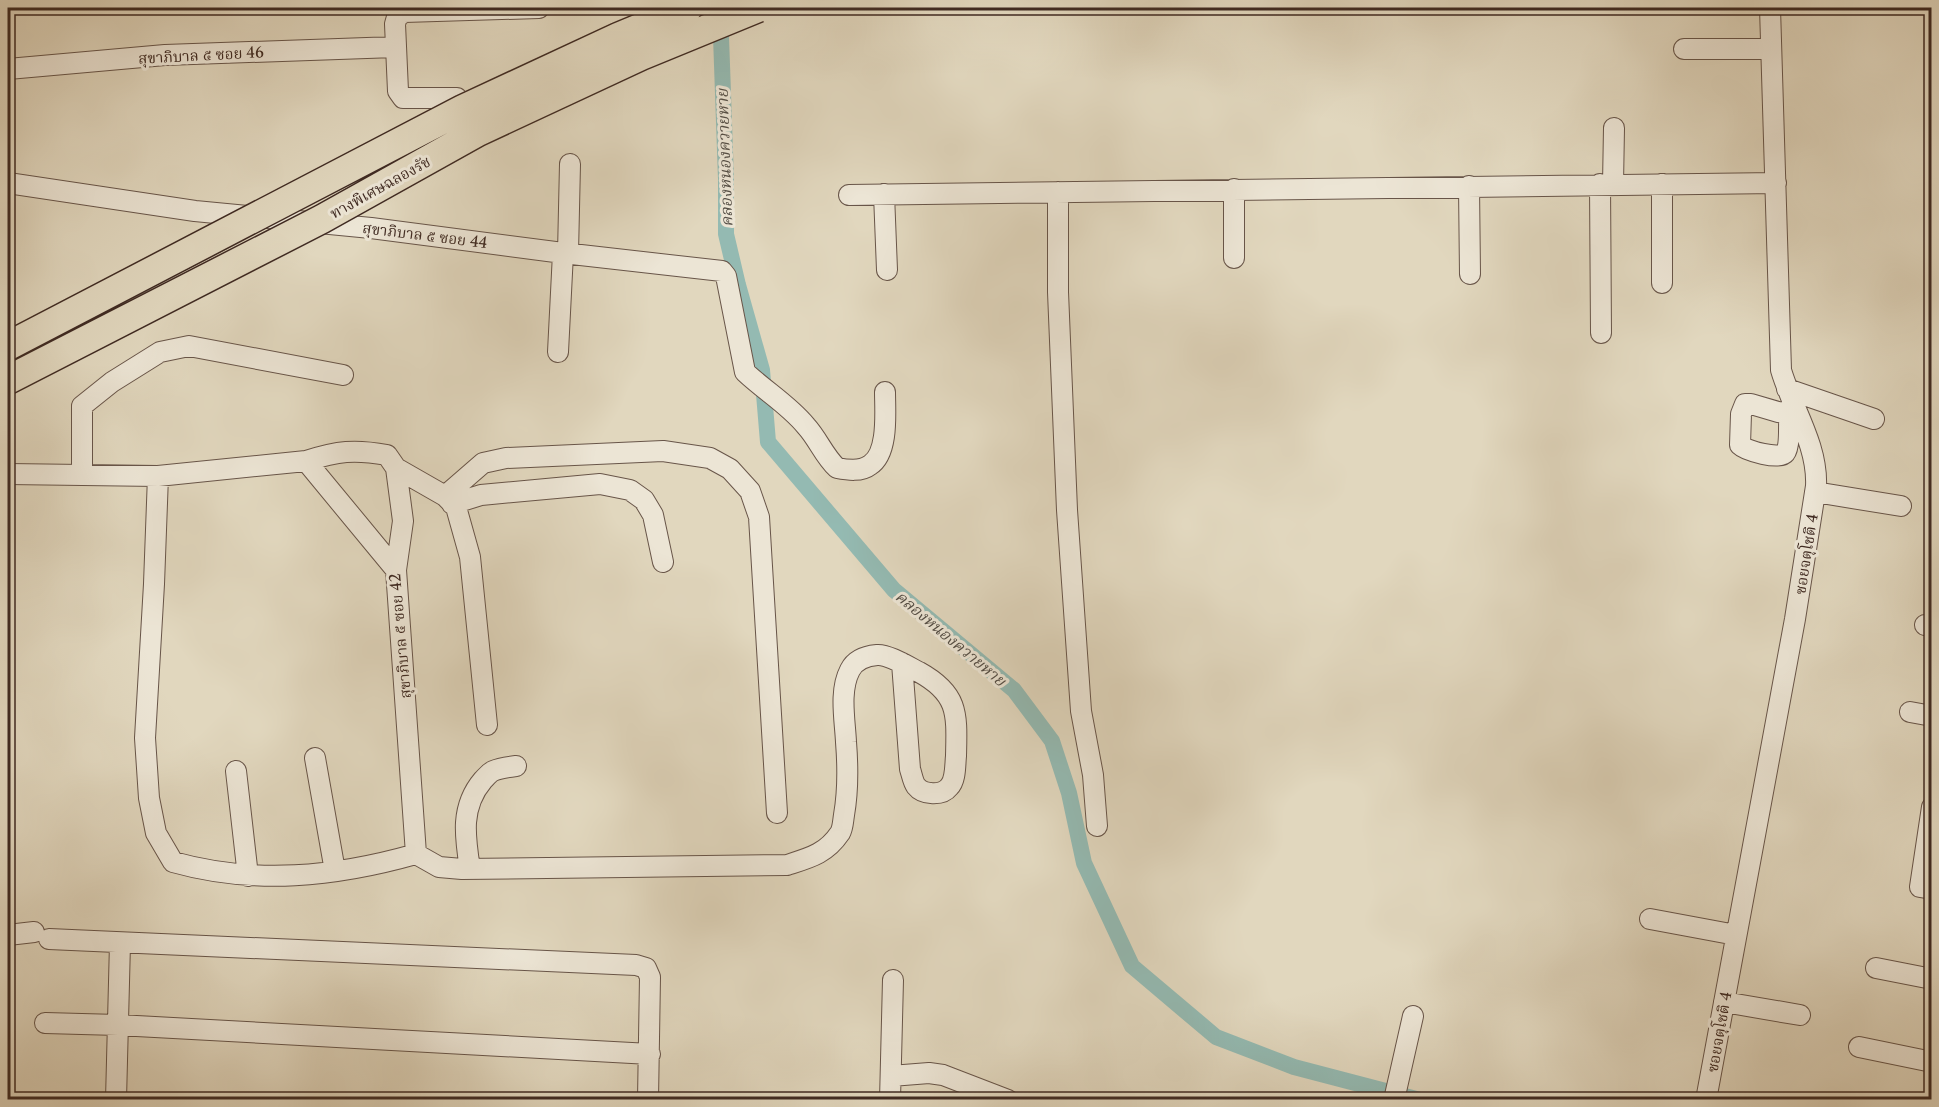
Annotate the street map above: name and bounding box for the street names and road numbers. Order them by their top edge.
street label: สุขาภิบาล ๕ ซอย 46 [138,42,265,70]
street label: ทางพิเศษฉลองรัช [326,152,434,222]
street label: สุขาภิบาล ๕ ซอย 44 [361,218,488,254]
street label: ซอยจตุโชติ 4 [1789,512,1824,596]
street label: สุขาภิบาล ๕ ซอย 42 [385,573,417,699]
street label: ซอยจตุโชติ 4 [1702,990,1737,1074]

